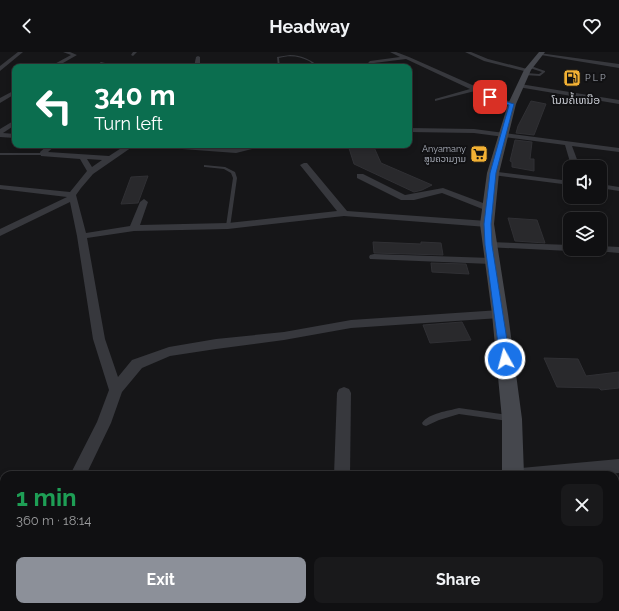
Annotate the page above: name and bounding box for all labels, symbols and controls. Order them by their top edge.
icon: back [16,15,38,37]
icon: heart [581,15,603,37]
text: Headway [269,16,350,37]
fuel station icon: P L P [562,68,582,88]
place label: P L P [585,73,606,83]
text: 340 m [94,79,176,112]
icon: left [28,80,80,132]
pin [473,80,507,114]
icon: arrive [479,86,501,108]
district label: ໂນນຄໍ້ເຫນືອ [551,92,600,107]
text: Turn left [94,113,163,134]
place label: Anyamany ສູນຄວາມງາມ [422,144,466,165]
supermarket icon: Anyamany ສູນຄວາມງາມ [469,144,489,164]
map controls [563,160,607,256]
button: sound [563,160,607,204]
button: layers [563,212,607,256]
position arrow [484,338,526,380]
text: 1 min [16,483,77,512]
button: close [561,484,603,526]
text: 360 m · 18:14 [16,513,91,528]
button: Exit [16,557,306,603]
button: Share [314,557,603,603]

